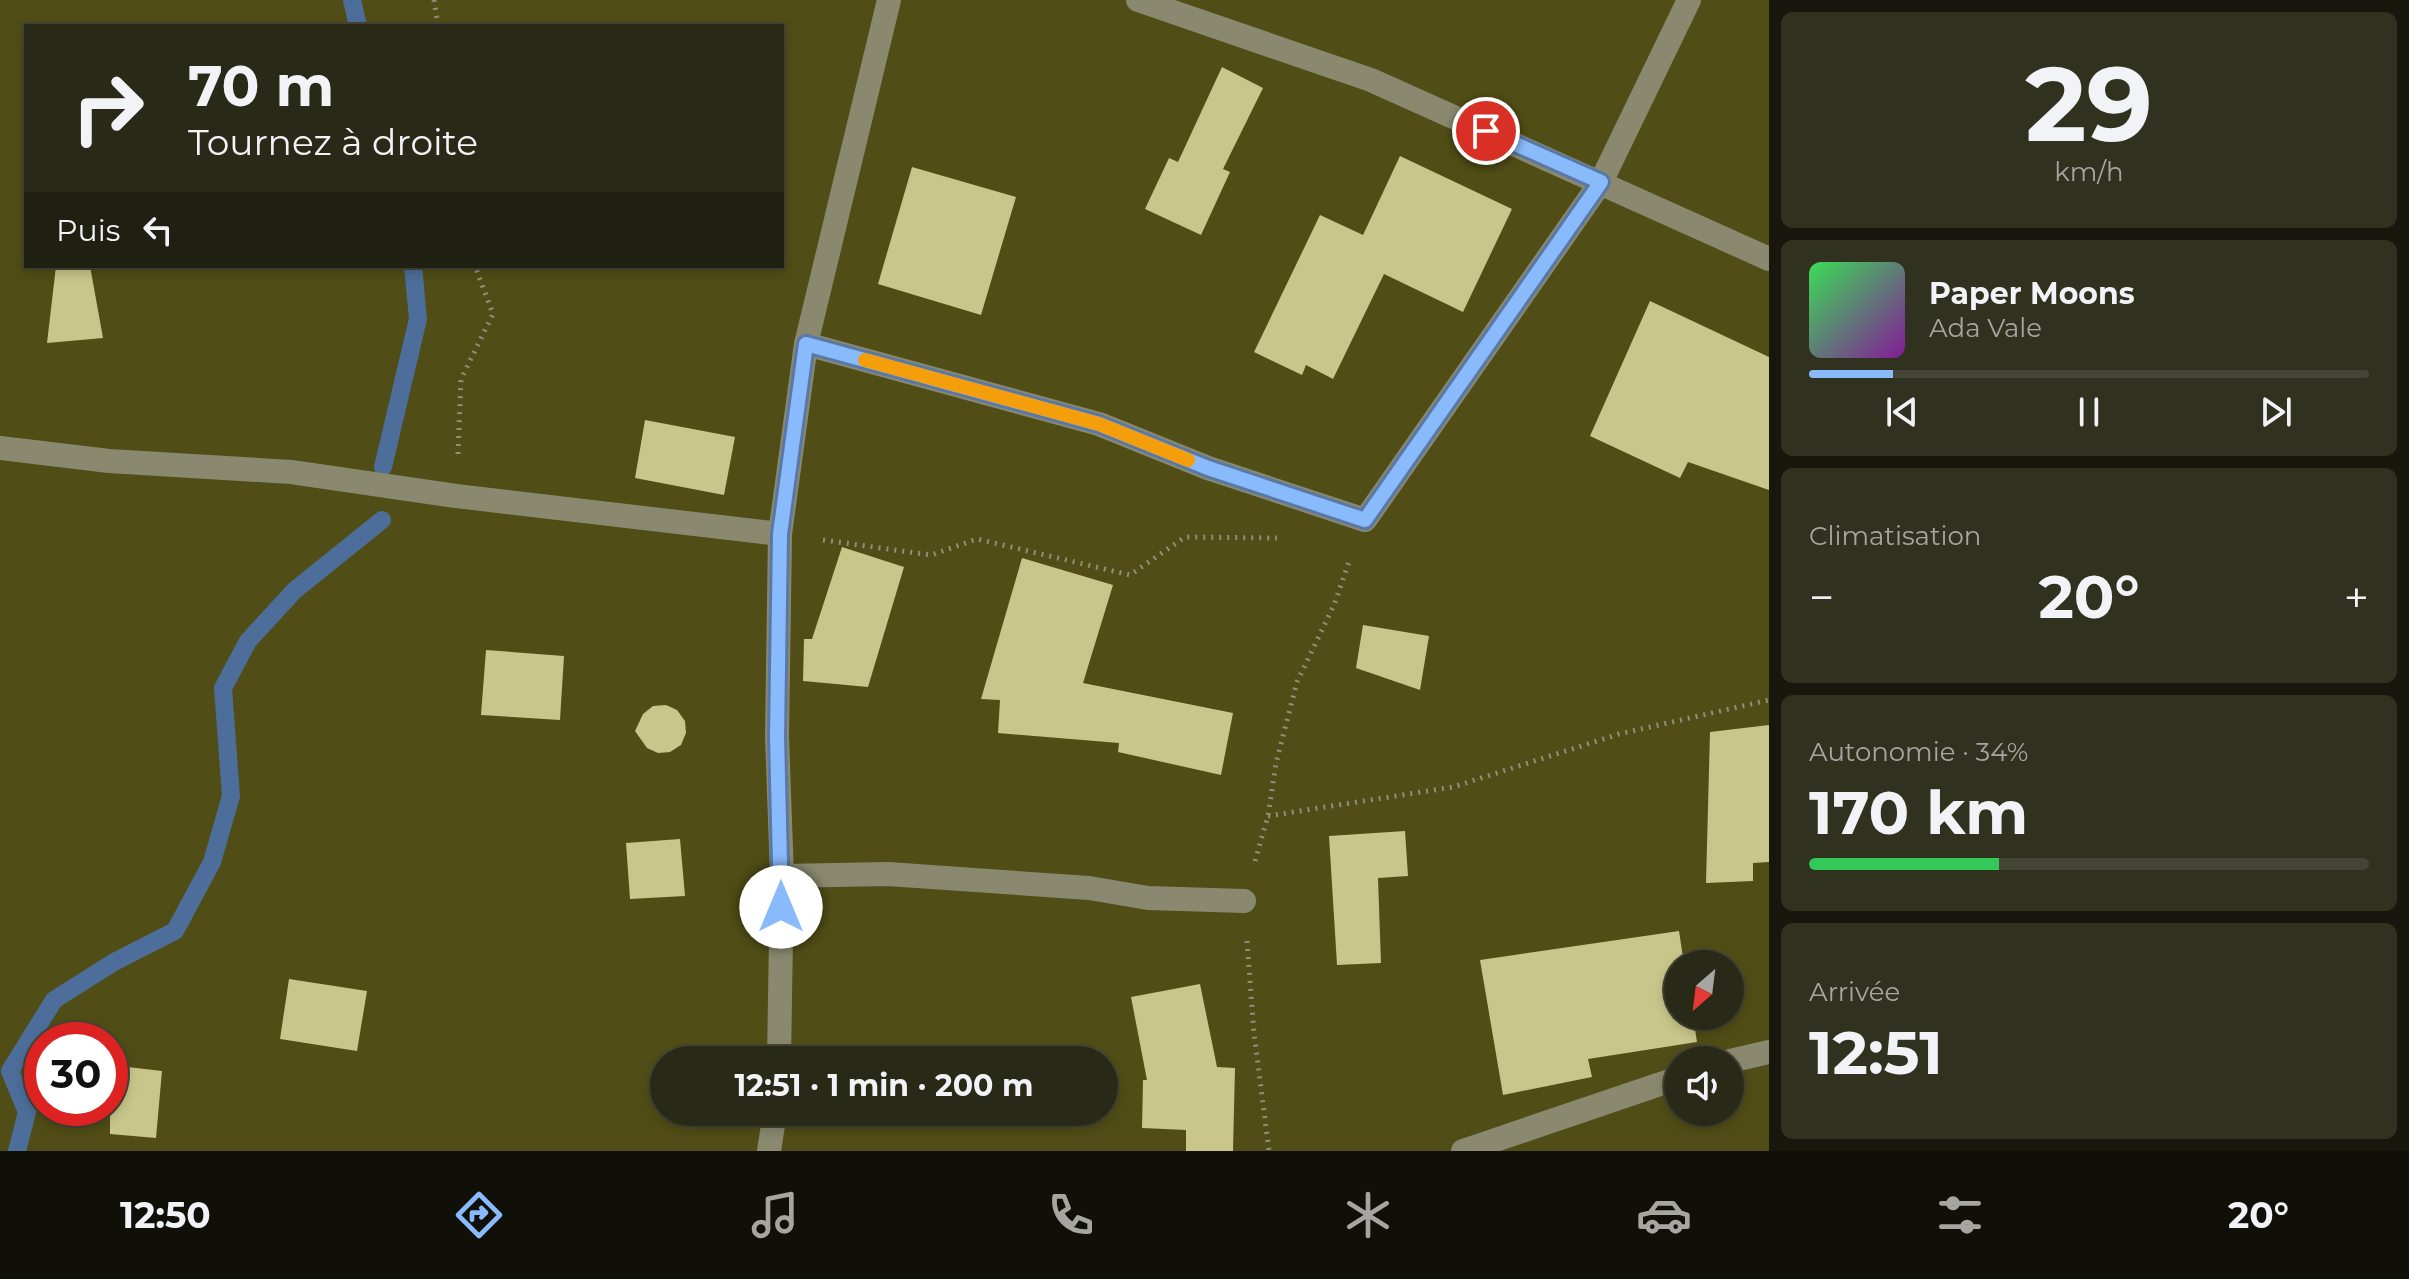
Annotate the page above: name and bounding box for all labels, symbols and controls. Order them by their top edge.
text: 29 [2025,40,2153,167]
text: 70 m [188,52,334,120]
icon: right [56,56,160,160]
pin [1452,97,1520,165]
icon: arrive [1464,109,1508,153]
text: Tournez à droite [188,120,478,164]
text: km/h [2054,156,2124,188]
icon: left [136,208,180,252]
text: Puis [56,212,120,249]
text: Paper Moons [1929,275,2135,312]
text: Ada Vale [1929,312,2042,344]
icon: previous [1880,390,1924,434]
icon: pause [2067,390,2111,434]
icon: next [2254,390,2298,434]
text: Climatisation [1809,520,1981,552]
text: 20° [2038,560,2140,633]
text: − [1809,570,1834,624]
text: + [2344,570,2369,624]
text: Autonomie · 34% [1809,736,2028,768]
text: 170 km [1809,776,2028,849]
position arrow [739,865,823,949]
north arrow [1664,950,1744,1030]
map controls [1664,950,1744,1126]
text: Arrivée [1809,976,1900,1008]
text: 12:51 [1809,1016,1943,1089]
speed limit sign: 30 [24,1022,128,1126]
button: sound [1664,1046,1744,1126]
text: 12:51 · 1 min · 200 m [735,1067,1033,1104]
icon: directions [451,1187,507,1243]
icon: music [747,1187,803,1243]
icon: phone [1043,1187,1099,1243]
icon: climate [1340,1187,1396,1243]
icon: car [1636,1187,1692,1243]
icon: filters [1932,1187,1988,1243]
text: 12:50 [120,1193,211,1237]
text: 20° [2228,1193,2289,1237]

